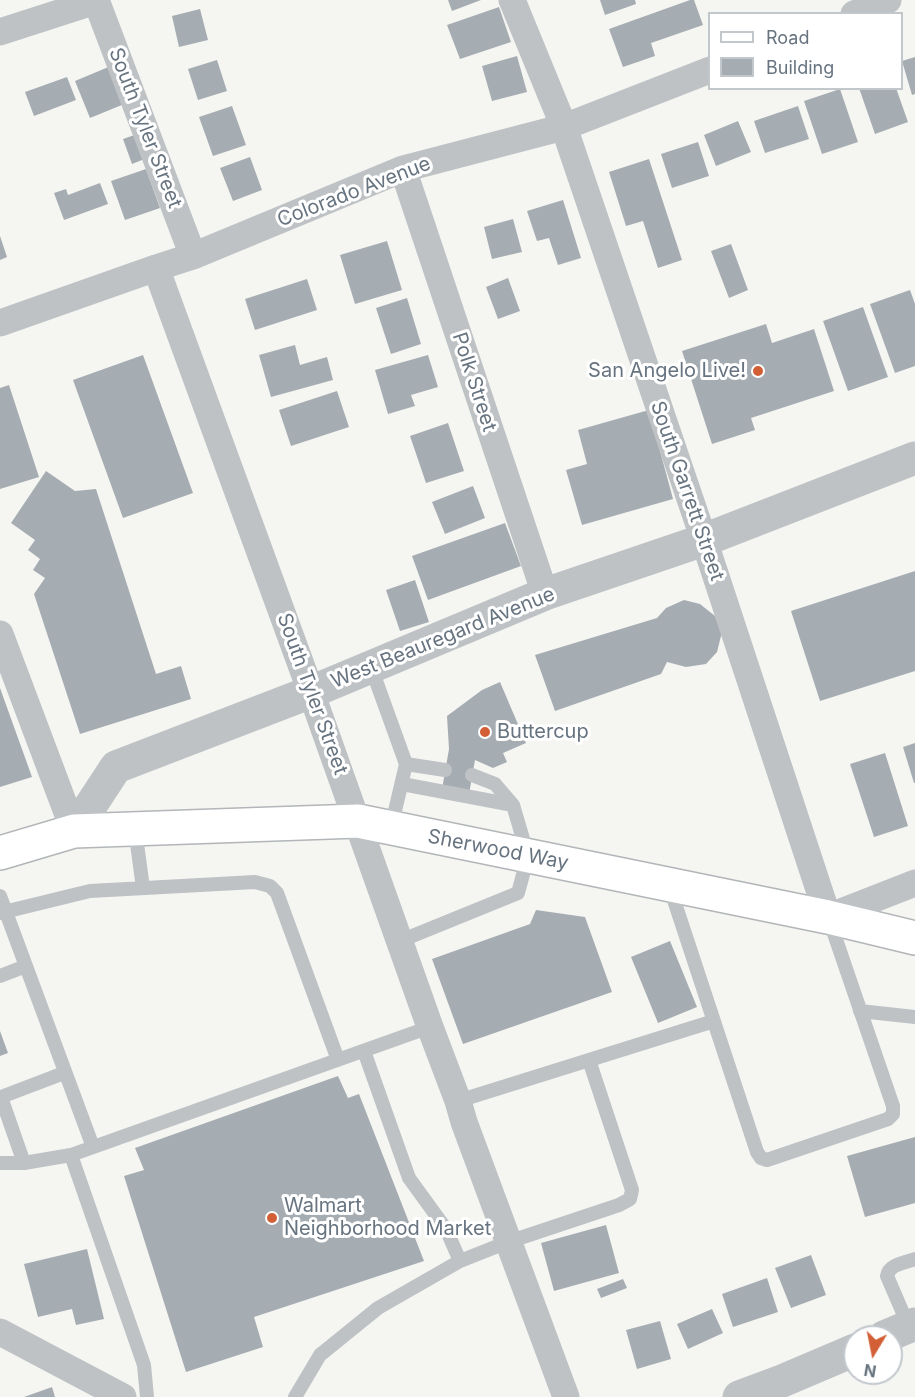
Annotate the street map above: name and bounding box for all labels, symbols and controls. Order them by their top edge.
legend [708,12,903,90]
text: Road [766,27,809,48]
street label: South Tyler Street [103,44,187,212]
text: Building [766,57,834,78]
street label: Colorado Avenue [274,152,434,232]
street label: Polk Street [447,330,501,434]
place label: San Angelo Live! [588,359,746,383]
marker: San Angelo Live! [751,364,765,378]
street label: South Garrett Street [645,398,729,584]
street label: West Beauregard Avenue [328,582,558,694]
street label: South Tyler Street [272,610,352,778]
place label: Buttercup [497,720,589,744]
marker: Buttercup [478,725,492,739]
street label: Sherwood Way [426,825,570,875]
place label: Walmart Neighborhood Market [284,1194,491,1241]
marker: Walmart Neighborhood Market [265,1211,279,1225]
north arrow [843,1325,903,1385]
text: N [862,1360,878,1382]

